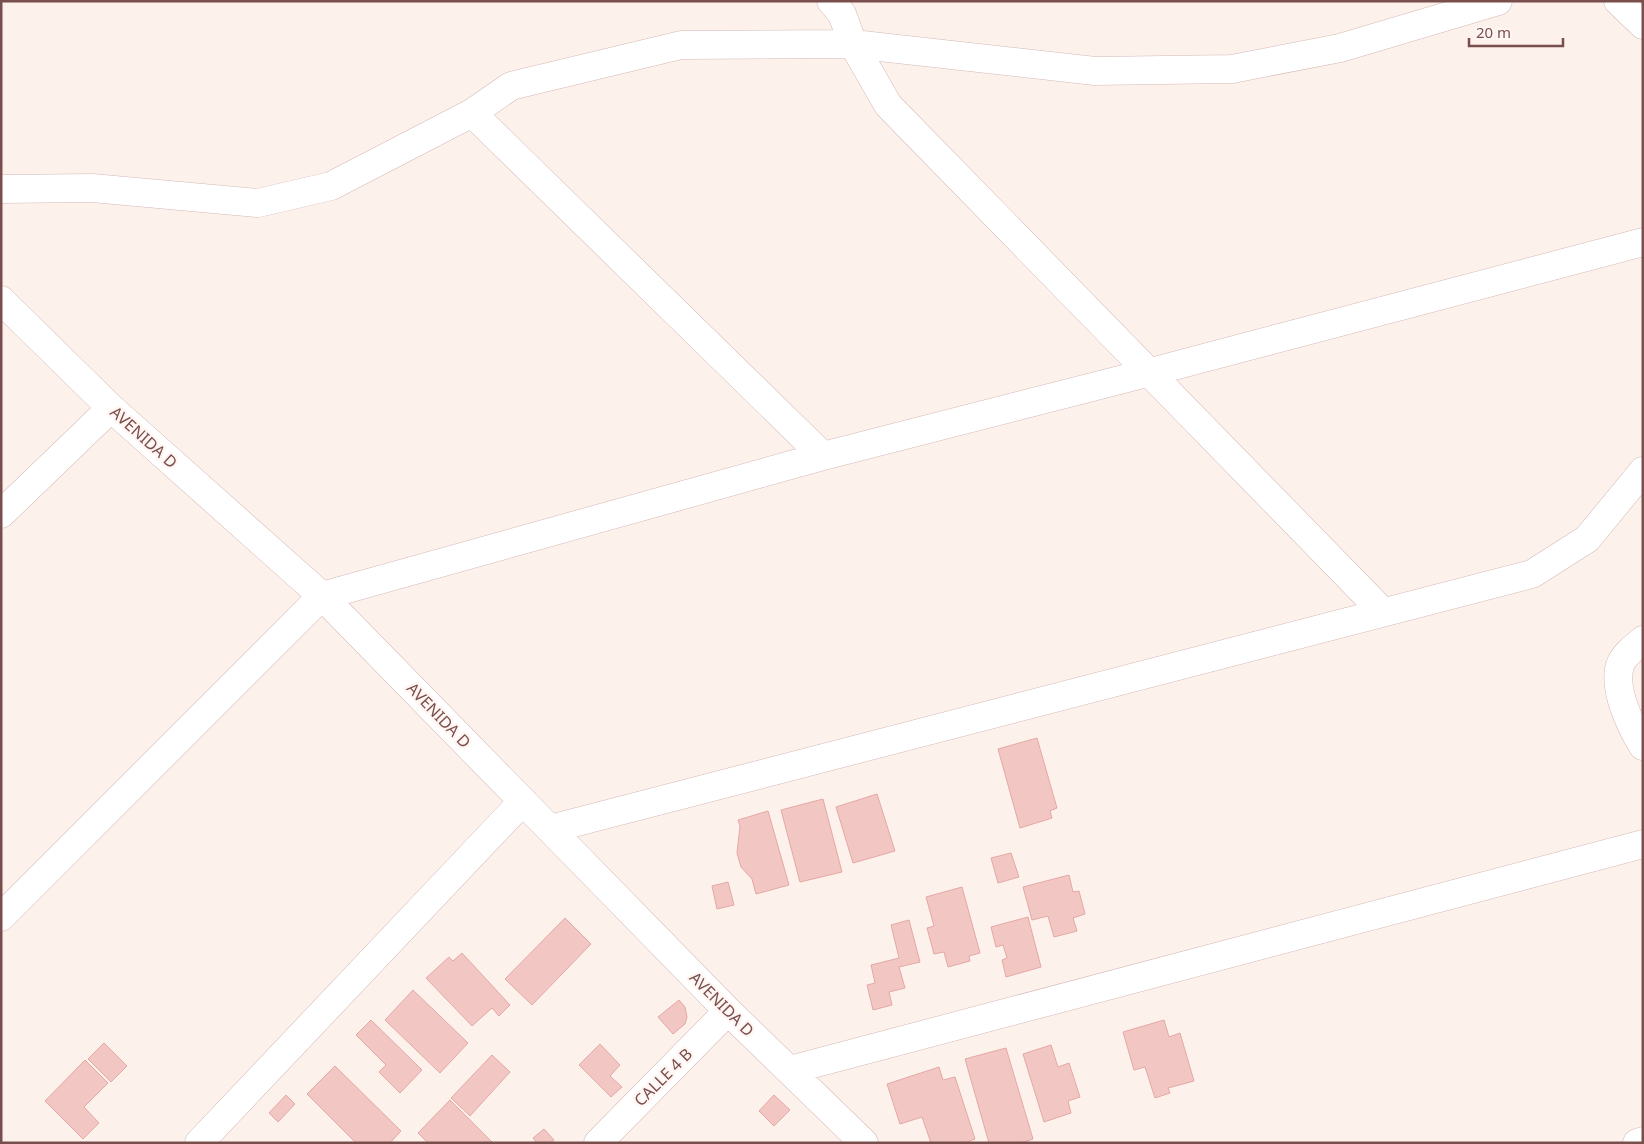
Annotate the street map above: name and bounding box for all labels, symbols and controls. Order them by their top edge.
scale bar [1469,15,1563,47]
text: 20 m [1476,22,1511,42]
street label: AVENIDA D [106,401,182,473]
street label: AVENIDA D [402,677,476,753]
street label: AVENIDA D [685,967,759,1041]
street label: CALLE 4 B [629,1043,697,1111]

